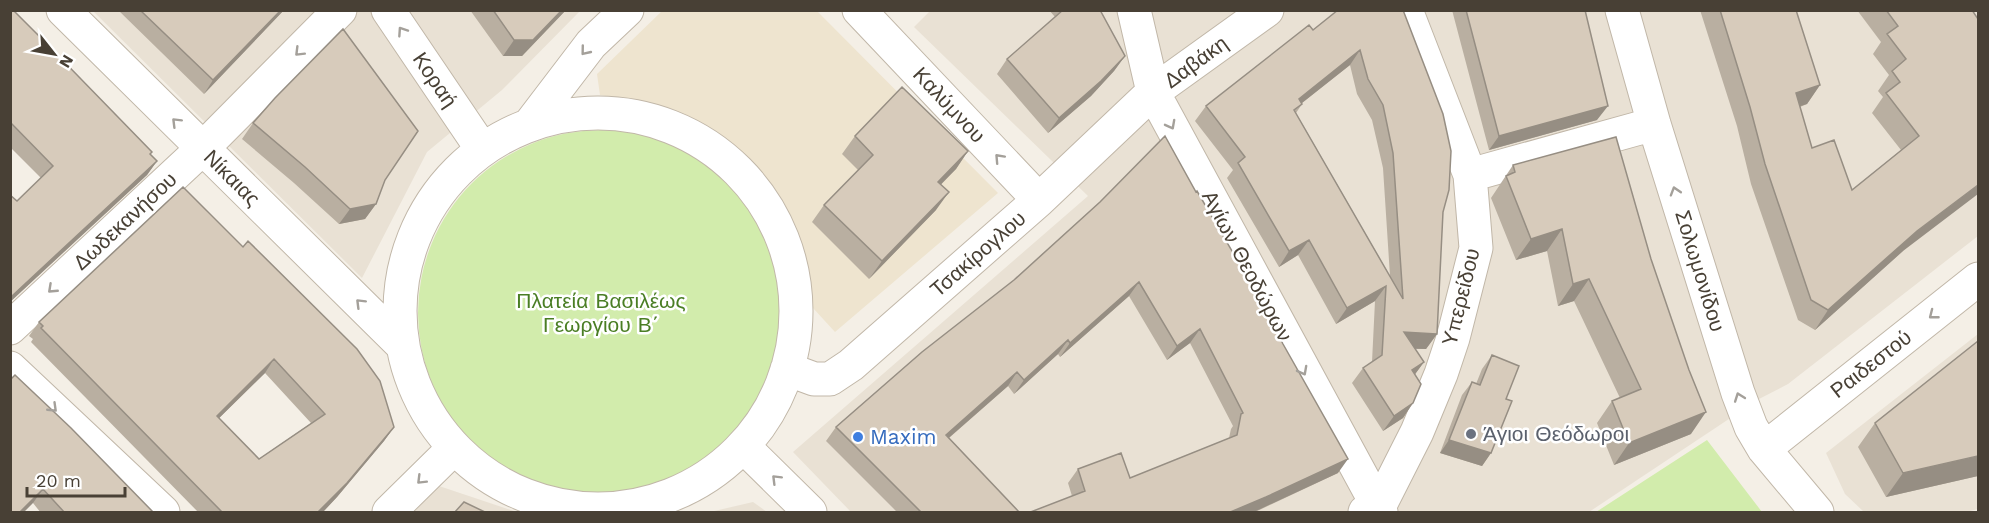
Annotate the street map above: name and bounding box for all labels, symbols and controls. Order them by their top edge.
north arrow [24,24,84,84]
one-way arrow [399,27,410,38]
street label: Δαβάκη [1159,30,1232,93]
one-way arrow [581,44,592,55]
one-way arrow [295,45,305,56]
street label: Κοραή [408,47,463,112]
text: N [55,51,78,71]
street label: Καλύμνου [908,62,991,148]
one-way arrow [173,119,184,130]
one-way arrow [1164,119,1175,130]
street label: Νίκαιας [199,144,266,211]
one-way arrow [995,154,1006,165]
street label: Δωδεκανήσου [68,166,182,275]
street label: Αγίων Θεοδώρων [1197,186,1298,345]
one-way arrow [1669,186,1682,197]
street label: Τσακίρογλου [925,205,1031,302]
street label: Σολωμονίδου [1670,207,1731,335]
street label: Υπερείδου [1436,246,1485,348]
one-way arrow [48,282,59,293]
park label: Πλατεία Βασιλέως Γεωργίου Β΄ [516,288,686,337]
one-way arrow [356,300,367,311]
one-way arrow [1928,308,1939,319]
street label: Ραιδεστού [1825,324,1916,403]
one-way arrow [1296,365,1307,375]
one-way arrow [1734,392,1747,402]
one-way arrow [46,401,56,412]
place label: Άγιοι Θεόδωροι [1483,421,1629,446]
place label: Maxim [870,424,937,449]
marker: Άγιοι Θεόδωροι [1464,427,1478,441]
marker: Maxim [851,430,865,444]
scale bar [27,460,124,498]
text: 20 m [36,470,81,491]
one-way arrow [417,473,428,484]
one-way arrow [773,476,784,487]

